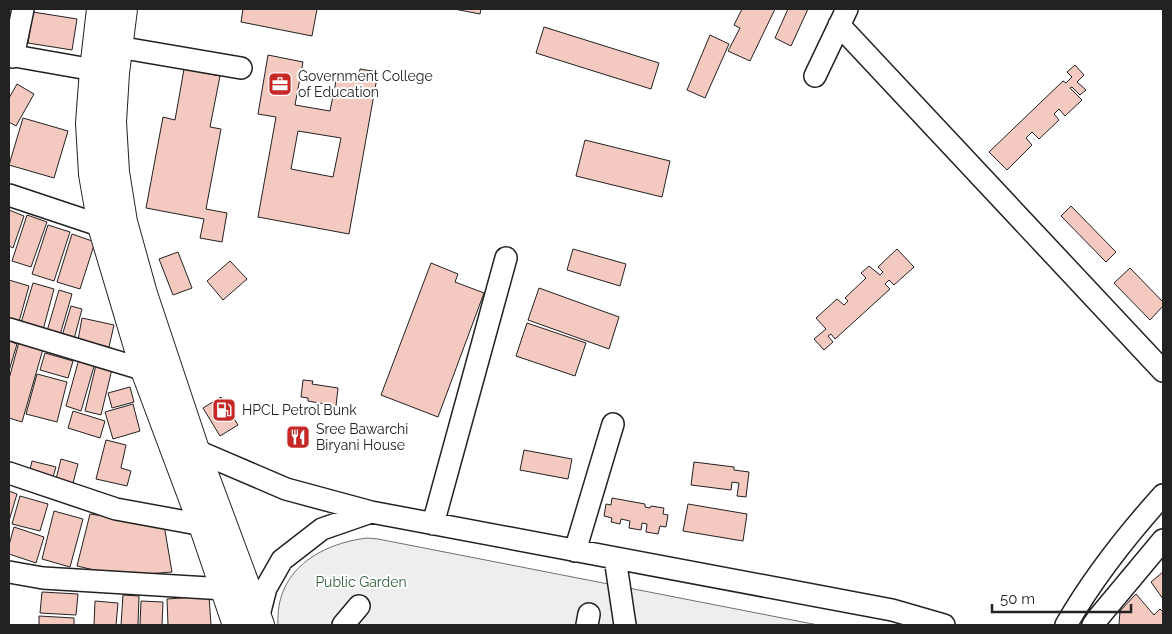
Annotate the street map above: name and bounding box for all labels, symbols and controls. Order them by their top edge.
place label: Government College of Education [298,68,433,100]
office icon: Government College of Education [267,71,293,97]
fuel station icon: HPCL Petrol Bunk [211,397,237,423]
place label: HPCL Petrol Bunk [242,402,357,418]
place label: Sree Bawarchi Biryani House [316,421,408,453]
restaurant icon: Sree Bawarchi Biryani House [285,424,311,450]
park label: Public Garden [315,574,407,590]
scale bar [992,582,1131,614]
text: 50 m [1000,590,1035,608]

